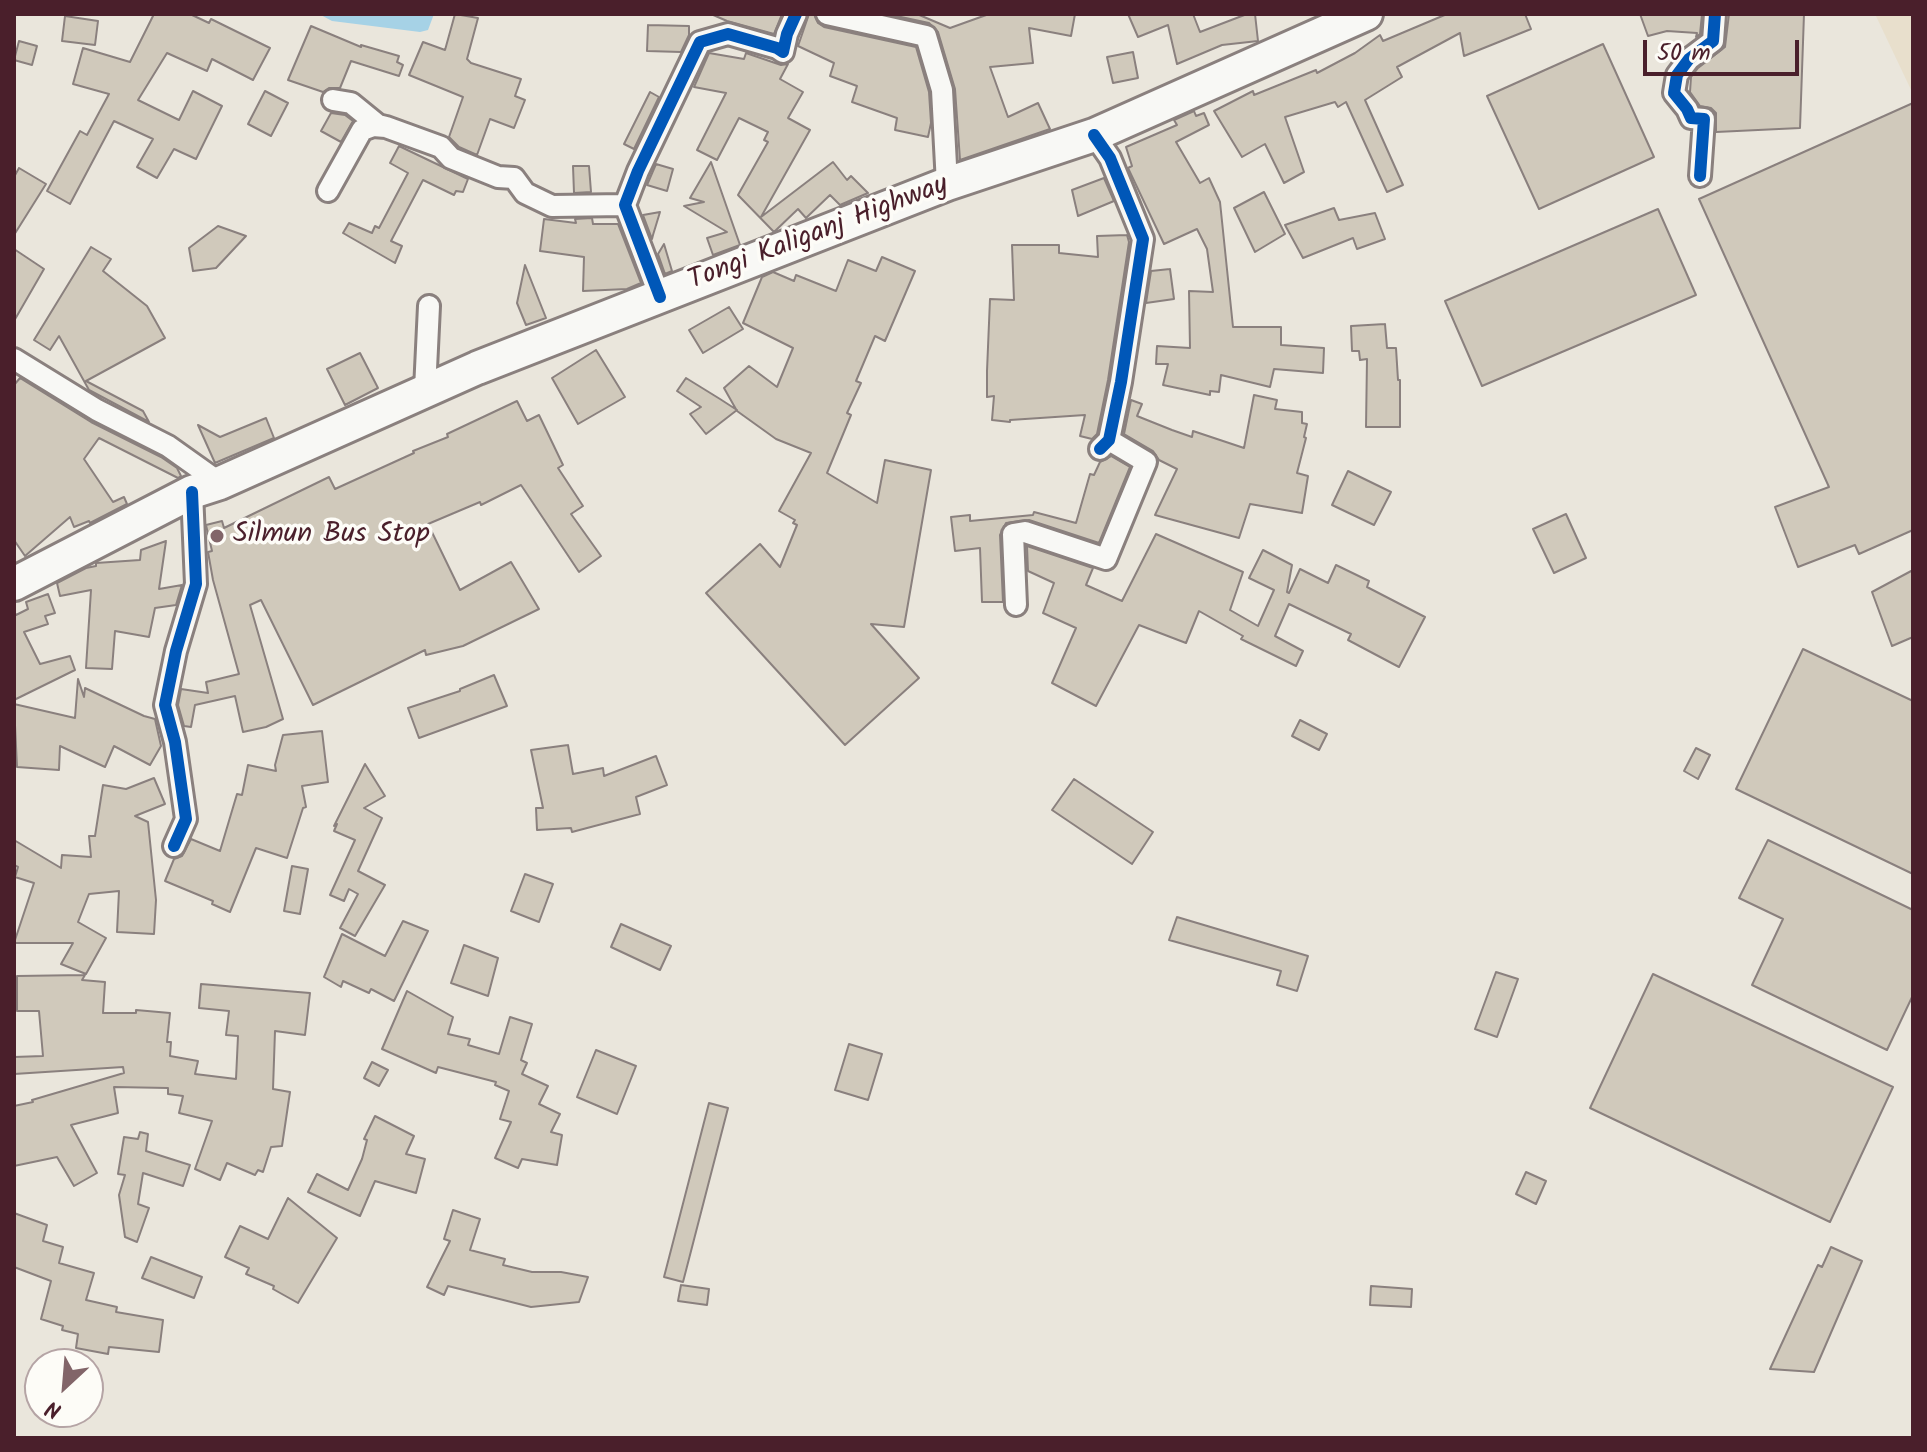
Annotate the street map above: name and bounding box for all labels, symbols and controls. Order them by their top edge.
scale bar [1647,24,1803,74]
text: 50 m [1657,34,1711,73]
street label: Tongi Kaliganj Highway [684,170,954,300]
place label: Silmun Bus Stop [233,519,430,553]
marker: Silmun Bus Stop [208,527,226,545]
north arrow [24,1348,104,1428]
text: N [40,1389,68,1427]

